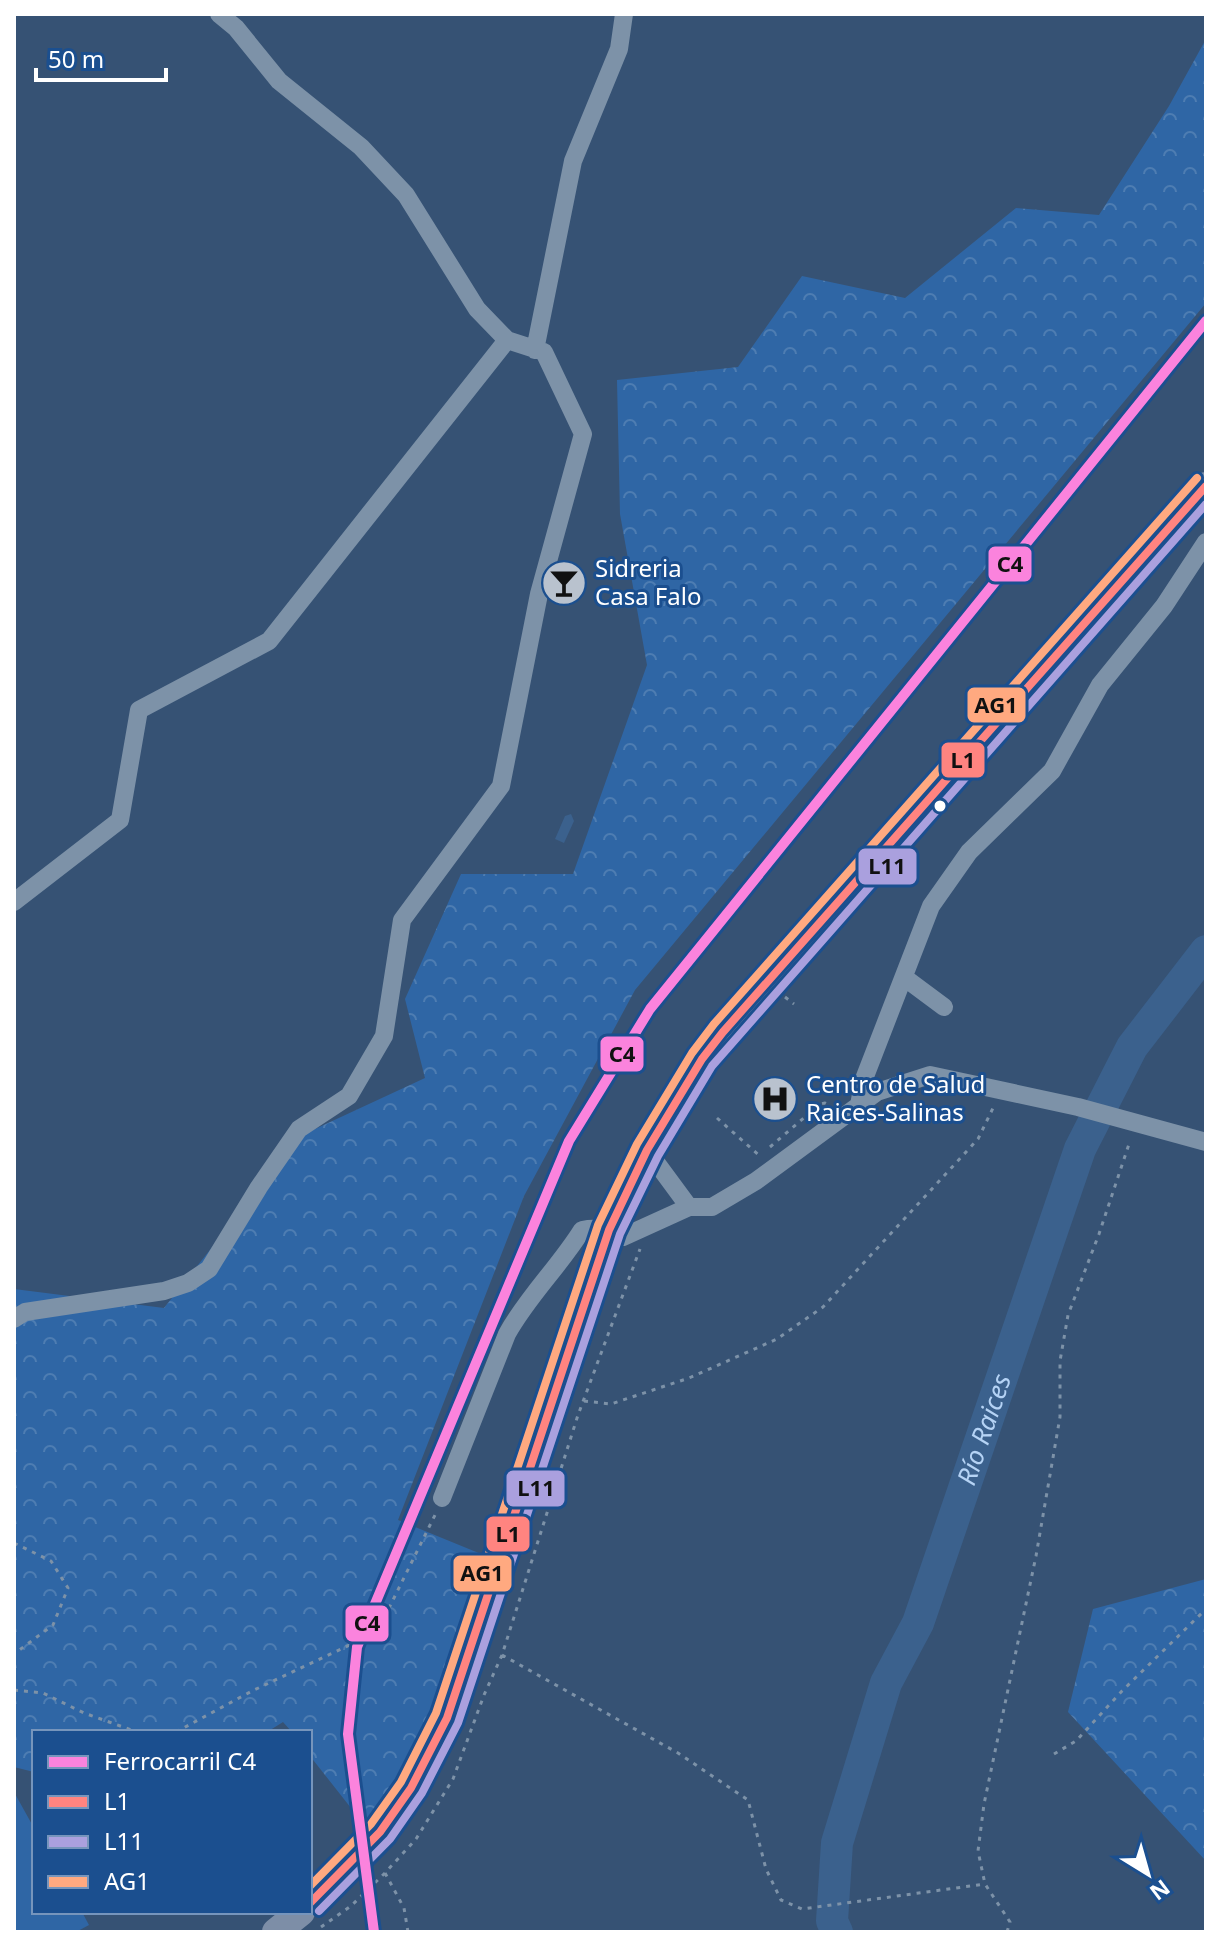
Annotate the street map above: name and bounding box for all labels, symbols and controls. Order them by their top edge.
scale bar [36,32,166,82]
text: 50 m [48,42,104,75]
line badge: C4 [987,545,1033,583]
text: C4 [997,548,1024,578]
place label: Sidreria Casa Falo [595,551,701,612]
bar icon: Sidreria Casa Falo [540,559,588,607]
line badge: AG1 [966,686,1027,724]
text: AG1 [974,689,1018,719]
line badge: L1 [940,741,986,779]
text: L1 [951,744,975,774]
unlabelled marker [932,798,948,814]
line badge: L11 [857,847,918,886]
text: L11 [868,850,906,880]
line badge: C4 [599,1035,645,1073]
text: C4 [609,1038,636,1068]
place label: Centro de Salud Raices-Salinas [806,1067,985,1128]
hospital icon: Centro de Salud Raices-Salinas [751,1075,799,1123]
water label: Río Raices [947,1369,1019,1490]
line badge: L11 [505,1469,566,1508]
text: L11 [517,1472,555,1502]
line badge: L1 [485,1515,531,1553]
text: L1 [496,1518,520,1548]
line badge: AG1 [452,1554,513,1593]
text: AG1 [460,1557,504,1587]
line badge: C4 [344,1604,390,1643]
text: C4 [354,1607,381,1637]
legend [32,1730,312,1914]
text: Ferrocarril C4 [104,1744,256,1777]
text: L1 [104,1784,130,1817]
text: L11 [104,1824,144,1857]
north arrow [1108,1834,1188,1914]
text: AG1 [104,1864,150,1897]
text: N [1144,1873,1177,1908]

